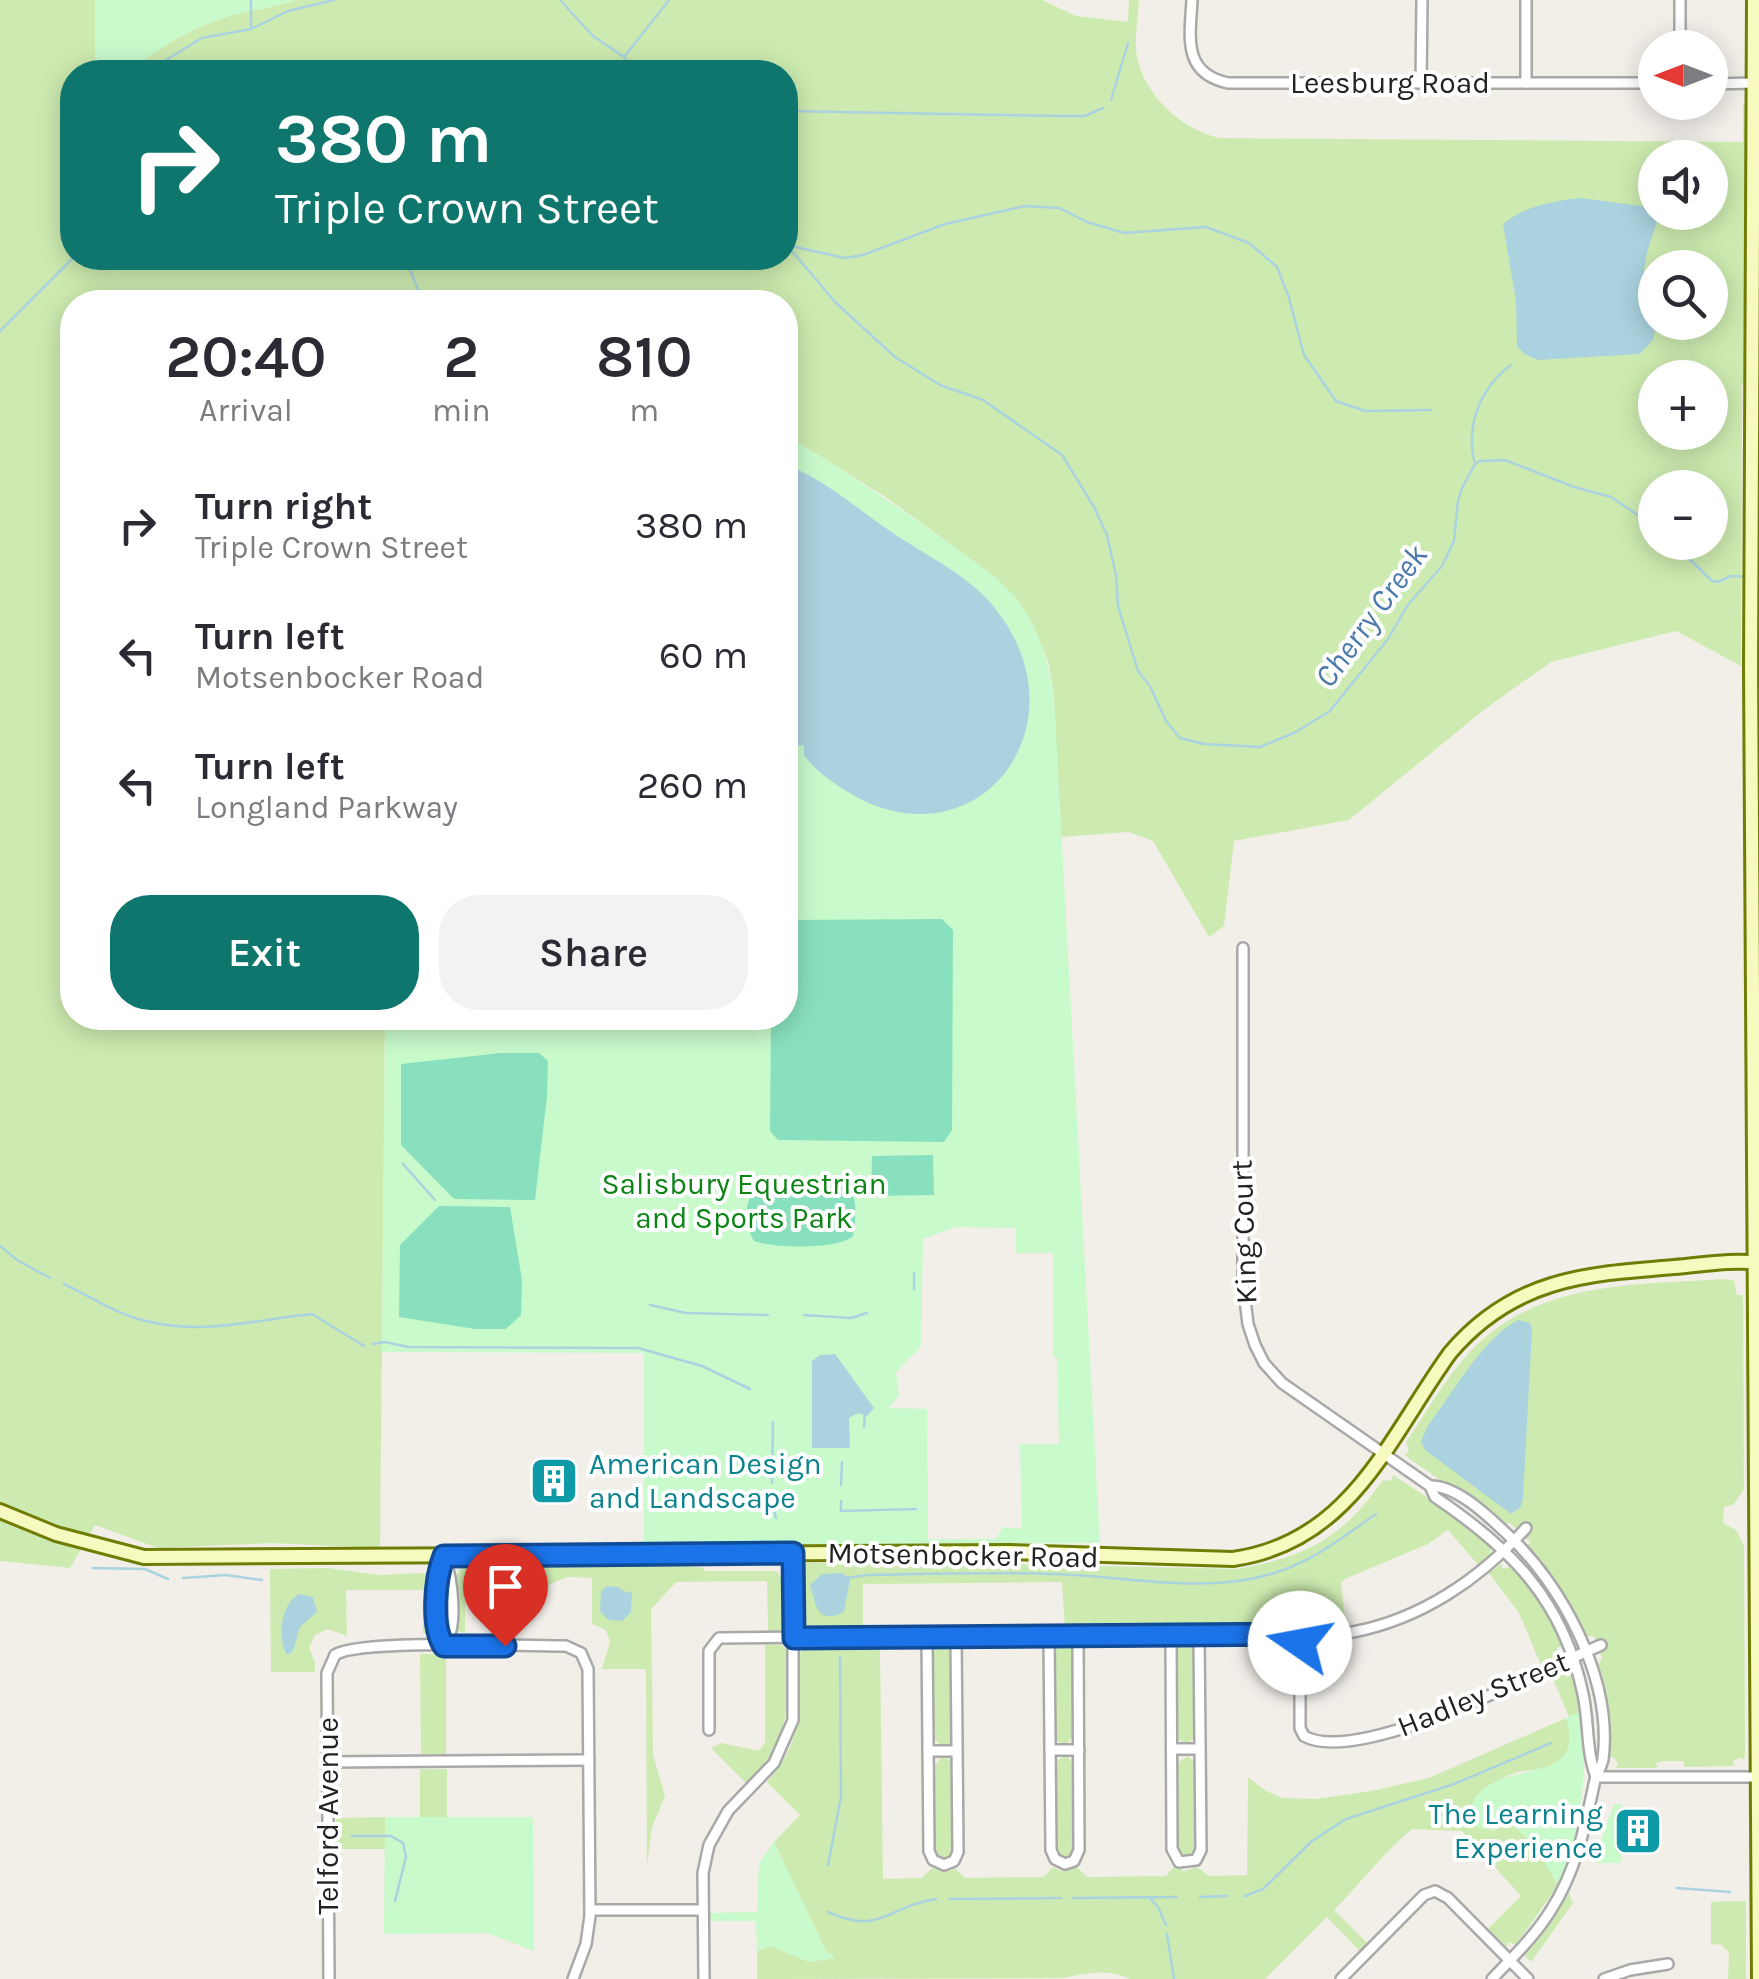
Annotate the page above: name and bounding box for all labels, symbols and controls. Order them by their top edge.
north arrow [1638,30,1728,120]
map controls [1638,30,1728,560]
street label: Leesburg Road [1290,65,1490,101]
text: 380 m [275,98,492,180]
icon: right [110,100,240,230]
button: sound [1638,140,1728,230]
text: Triple Crown Street [275,182,659,234]
button: search [1638,250,1728,340]
text: 20:40 [165,322,327,392]
text: 2 [443,322,479,392]
text: 810 [596,322,693,392]
button: + [1638,360,1728,450]
text: Arrival [199,392,293,429]
text: min [432,392,491,429]
text: m [629,392,659,429]
button: − [1638,470,1728,560]
text: Turn right [195,484,372,529]
icon: right [110,498,165,553]
text: 380 m [635,503,748,548]
text: Triple Crown Street [195,529,468,566]
water label: Cherry Creek [1307,537,1436,694]
text: Turn left [195,614,345,659]
icon: left [110,628,165,683]
text: 60 m [659,633,748,678]
text: Motsenbocker Road [195,659,484,696]
text: Turn left [195,744,345,789]
icon: left [110,758,165,813]
text: 260 m [637,763,748,808]
text: Longland Parkway [195,789,458,826]
button: Exit [110,895,419,1010]
button: Share [439,895,748,1010]
street label: King Court [1223,1159,1265,1305]
park label: Salisbury Equestrian and Sports Park [601,1166,887,1236]
place label: American Design and Landscape [589,1446,822,1516]
building icon: American Design and Landscape [528,1455,580,1507]
street label: Motsenbocker Road [827,1535,1099,1575]
pin [463,1544,548,1647]
icon: arrive [478,1559,533,1614]
position arrow [1248,1591,1352,1695]
street label: Hadley Street [1392,1643,1574,1745]
street label: Telford Avenue [310,1717,346,1915]
place label: The Learning Experience [1428,1796,1603,1866]
building icon: The Learning Experience [1612,1805,1664,1857]

